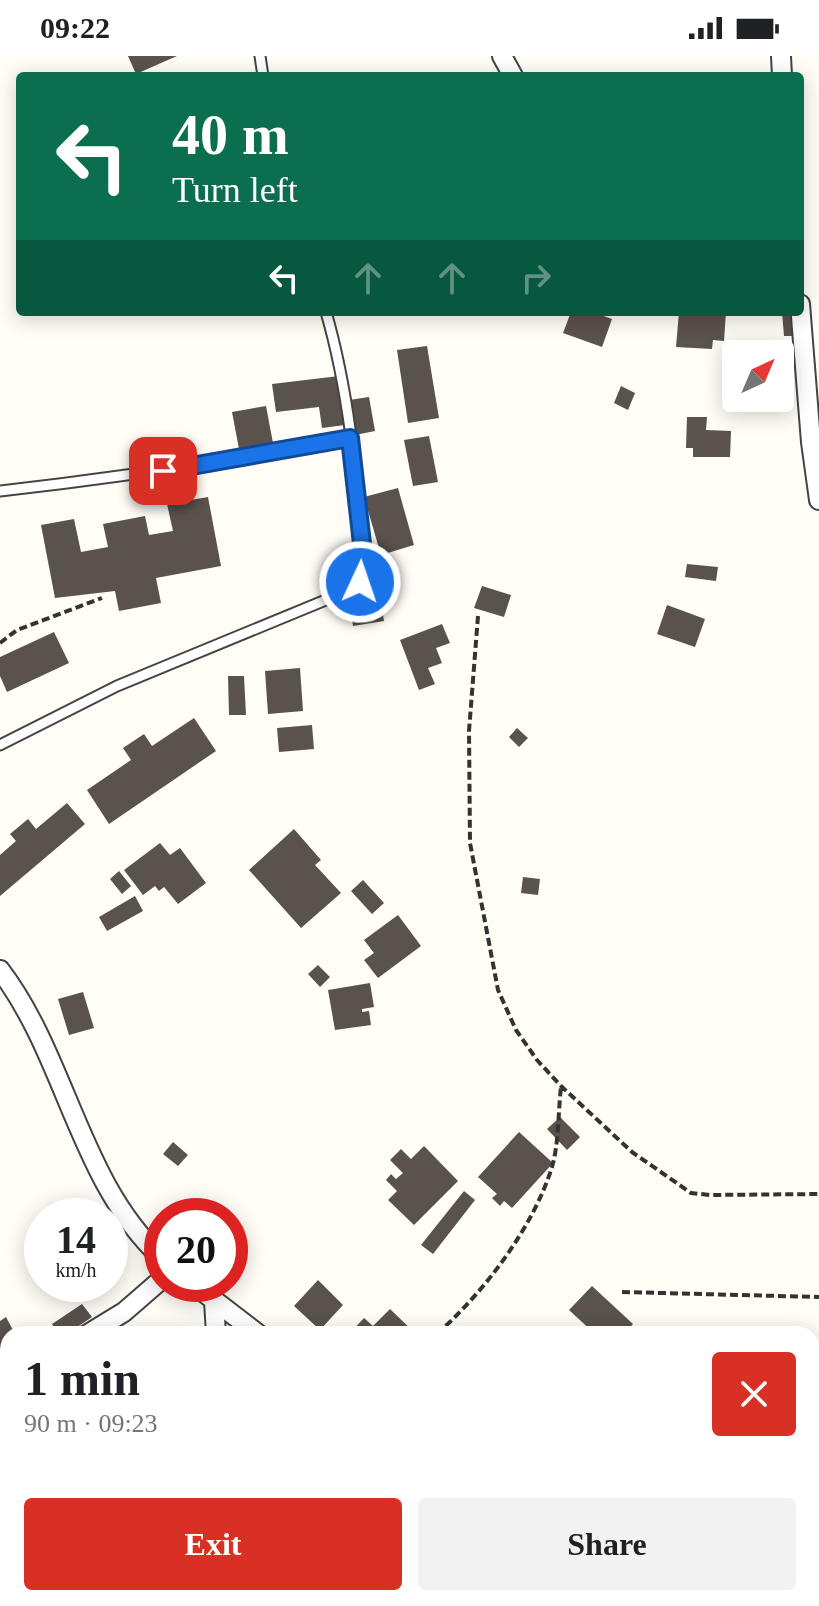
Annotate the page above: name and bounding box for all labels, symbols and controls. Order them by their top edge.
text: 09:22 [40,11,110,44]
icon: left [40,104,144,208]
text: 40 m [172,104,289,166]
text: Turn left [172,170,298,210]
icon: left [262,256,306,300]
icon: ahead [346,256,390,300]
icon: ahead [430,256,474,300]
icon: right [514,256,558,300]
north arrow [722,340,794,412]
map controls [722,340,794,412]
pin [129,437,197,505]
icon: arrive [141,449,185,493]
position arrow [318,540,402,624]
speed limit sign: 20 [144,1198,248,1302]
text: 14 [56,1217,96,1262]
text: km/h [55,1259,97,1281]
text: 1 min [24,1352,140,1405]
button: close [712,1352,796,1436]
text: 90 m · 09:23 [24,1409,158,1438]
button: Exit [24,1498,402,1590]
button: Share [418,1498,796,1590]

